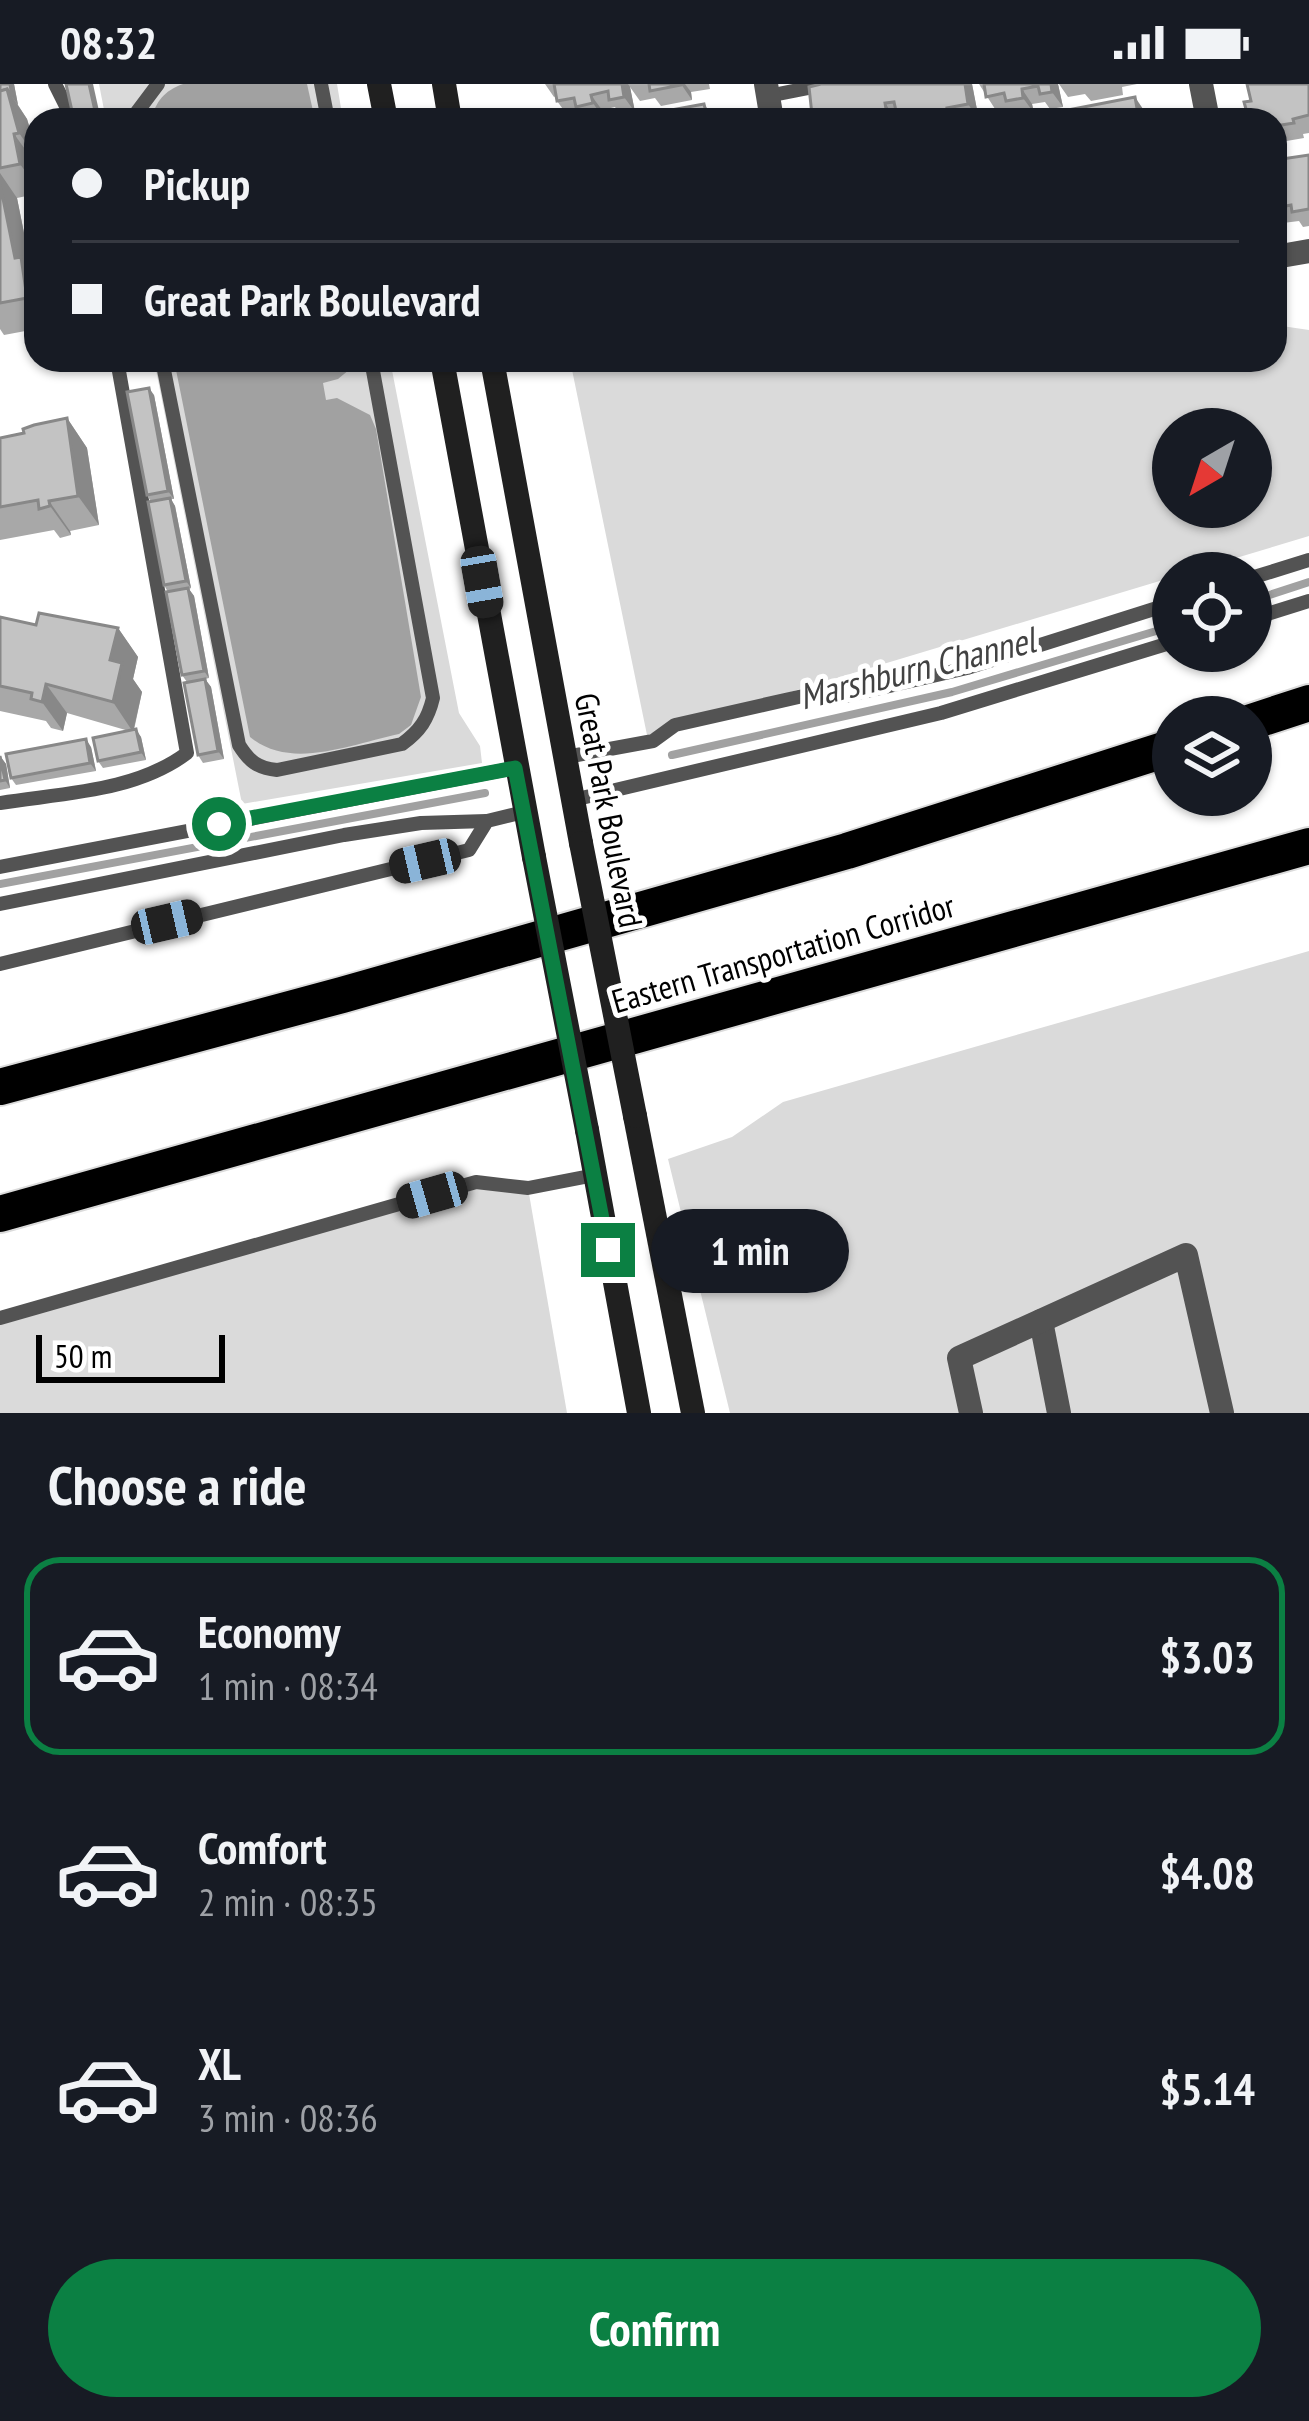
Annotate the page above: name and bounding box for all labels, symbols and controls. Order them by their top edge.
text: 08:32 [60,13,157,71]
text: Pickup [144,154,250,212]
text: Great Park Boulevard [144,270,480,328]
north arrow [1152,408,1272,528]
map controls [1152,408,1272,816]
car [458,543,506,621]
button: locate [1152,552,1272,672]
water label: Marshburn Channel [794,615,1043,720]
street label: Great Park Boulevard [566,689,653,931]
button: layers [1152,696,1272,816]
route start [192,797,246,851]
car [386,835,464,887]
street label: Eastern Transportation Corridor [607,883,959,1022]
car [128,896,206,948]
car [392,1168,472,1222]
callout: 1 min [650,1208,848,1292]
route end [581,1223,635,1277]
text: 1 min [711,1225,789,1276]
scale bar [36,1329,225,1382]
text: 50 m [54,1334,112,1377]
text: Choose a ride [48,1450,307,1520]
icon: car [54,1602,162,1710]
text: Economy [198,1602,341,1660]
text: $3.03 [1159,1627,1255,1685]
text: 1 min · 08:34 [198,1660,378,1711]
icon: car [54,1818,162,1926]
text: Comfort [198,1818,327,1876]
text: $4.08 [1159,1843,1255,1901]
text: 2 min · 08:35 [198,1876,378,1927]
icon: car [54,2034,162,2142]
text: XL [198,2034,241,2092]
text: $5.14 [1159,2059,1255,2117]
text: 3 min · 08:36 [198,2092,378,2143]
button: Confirm [48,2259,1261,2397]

